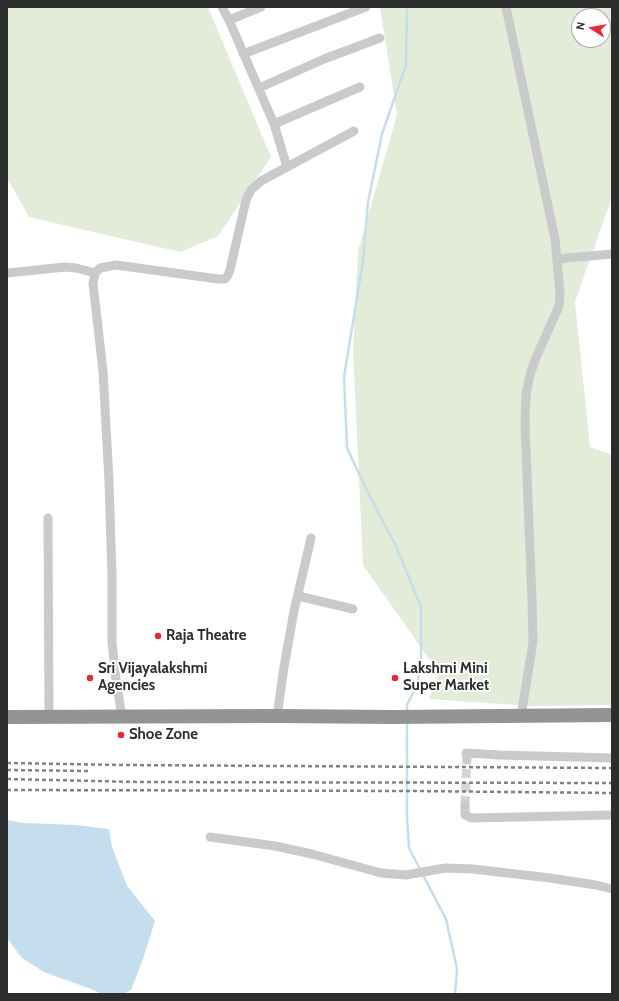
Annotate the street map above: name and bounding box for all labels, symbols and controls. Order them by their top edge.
north arrow [571,8,611,48]
text: N [573,21,588,31]
place label: Raja Theatre [166,627,247,645]
marker: Raja Theatre [153,631,163,641]
place label: Sri Vijayalakshmi Agencies [98,660,207,695]
place label: Lakshmi Mini Super Market [403,660,489,695]
marker: Sri Vijayalakshmi Agencies [85,673,95,683]
marker: Lakshmi Mini Super Market [390,673,400,683]
place label: Shoe Zone [129,726,198,744]
marker: Shoe Zone [116,730,126,740]

